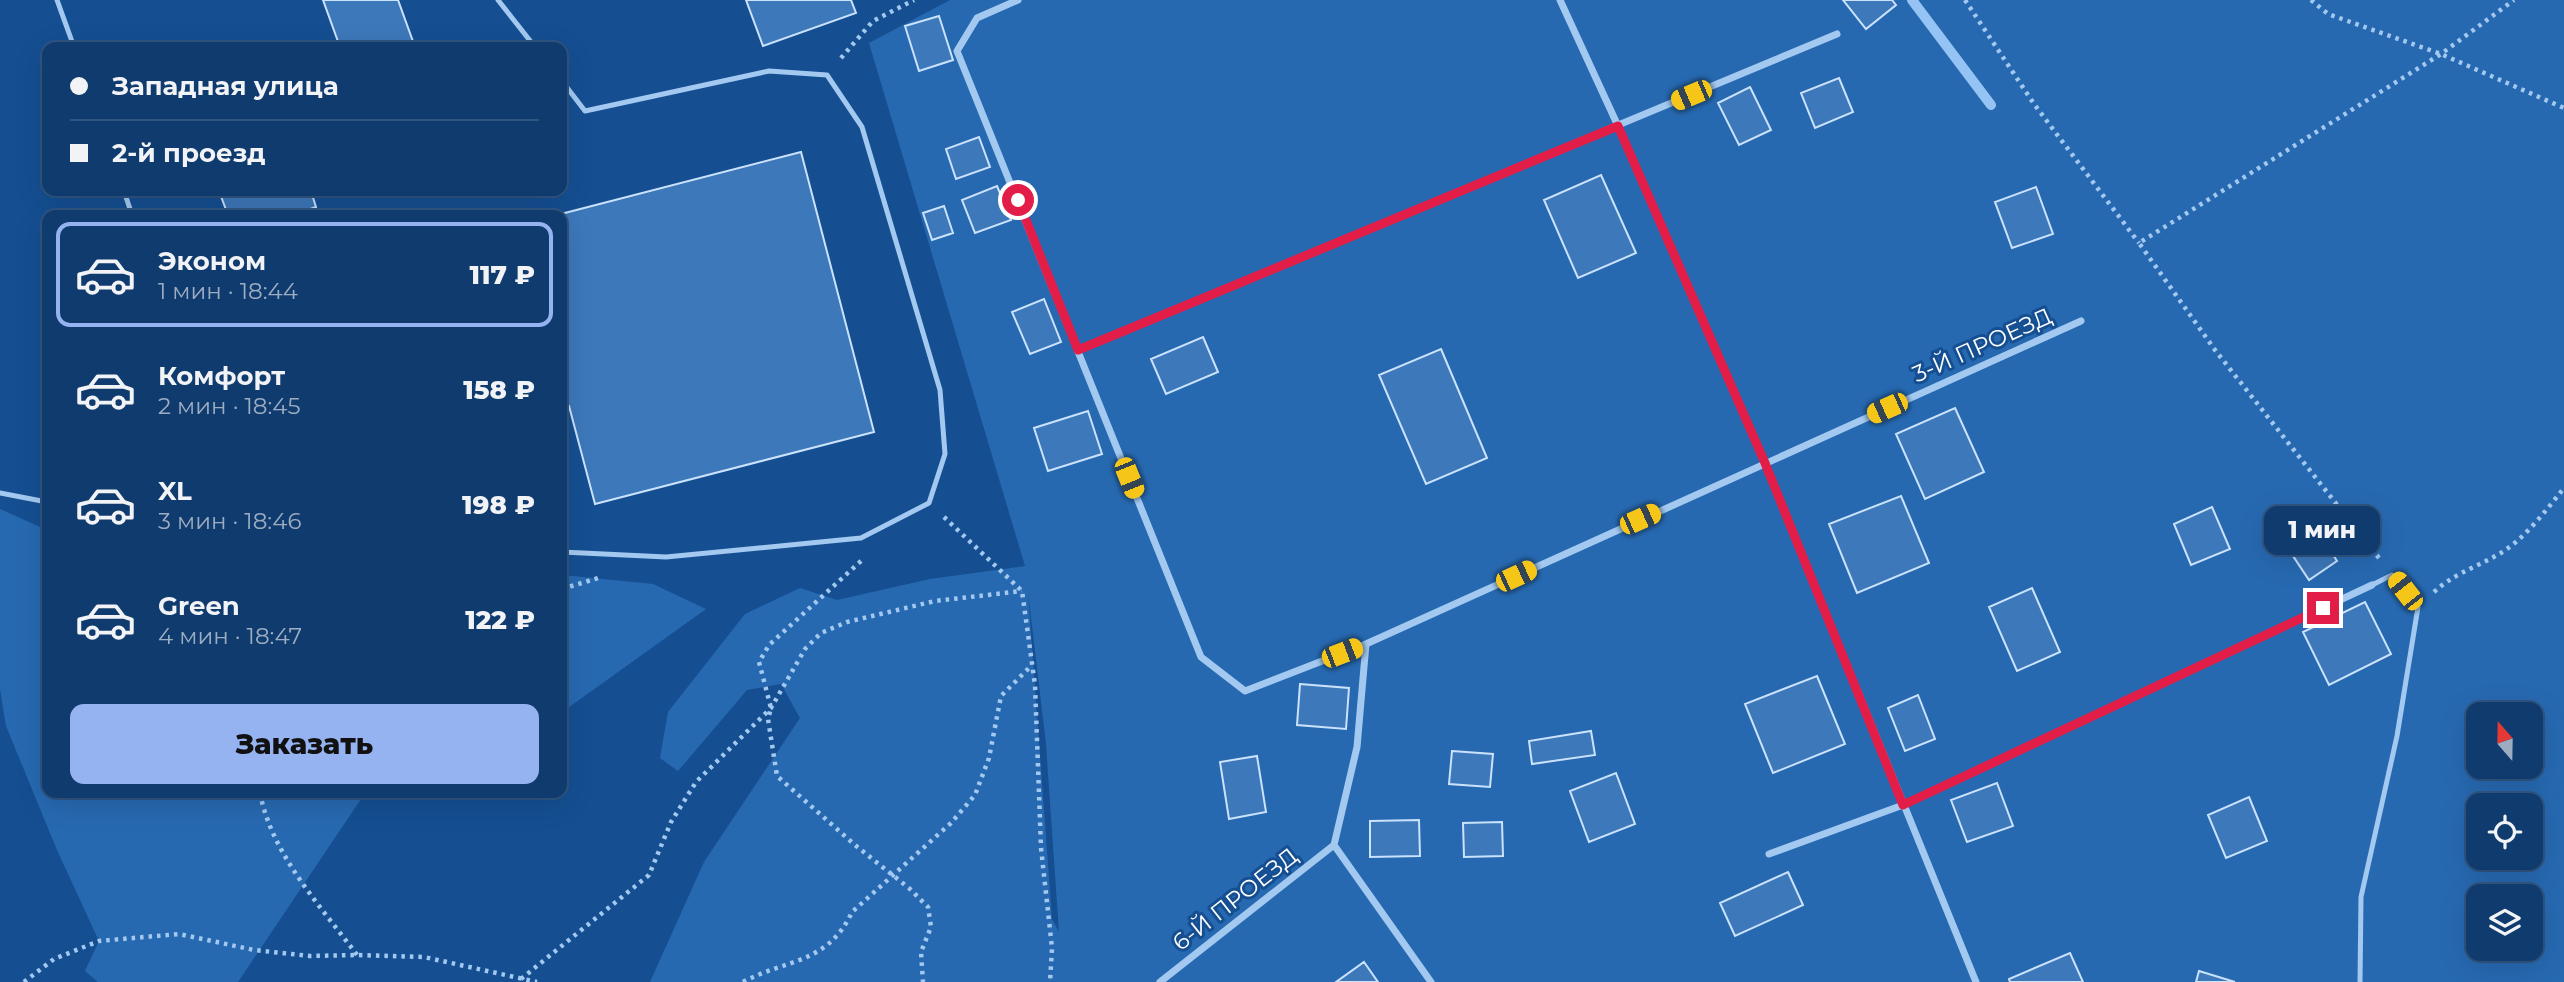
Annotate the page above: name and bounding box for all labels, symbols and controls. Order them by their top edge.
text: Западная улица [112,70,339,102]
car [1668,77,1715,113]
text: 2-й проезд [112,137,266,169]
route start [1002,184,1034,216]
icon: car [74,243,137,306]
text: Эконом [158,245,266,277]
text: 117 ₽ [469,259,535,291]
text: 1 мин · 18:44 [158,277,298,305]
street label: 3-Й ПРОЕЗД [1908,302,2056,388]
icon: car [74,358,137,421]
text: Комфорт [158,360,285,392]
text: 158 ₽ [463,374,535,406]
car [1864,390,1911,426]
text: 2 мин · 18:45 [158,392,300,420]
car [1112,455,1147,501]
icon: car [74,473,137,536]
text: XL [158,475,192,507]
text: 198 ₽ [462,489,535,521]
car [1617,501,1664,537]
callout: 1 мин [2265,506,2381,556]
text: 3 мин · 18:46 [158,507,301,535]
text: 1 мин [2288,516,2356,544]
car [1493,558,1540,594]
car [2384,568,2427,614]
icon: car [74,588,137,651]
text: Green [158,590,240,622]
route end [2307,592,2339,624]
text: 122 ₽ [465,604,535,636]
text: 4 мин · 18:47 [158,622,302,650]
car [1319,636,1366,670]
north arrow [2466,702,2543,779]
map controls [2466,702,2543,961]
button: Заказать [70,704,539,784]
button: locate [2466,793,2543,870]
street label: 6-Й ПРОЕЗД [1167,842,1303,956]
button: layers [2466,884,2543,961]

